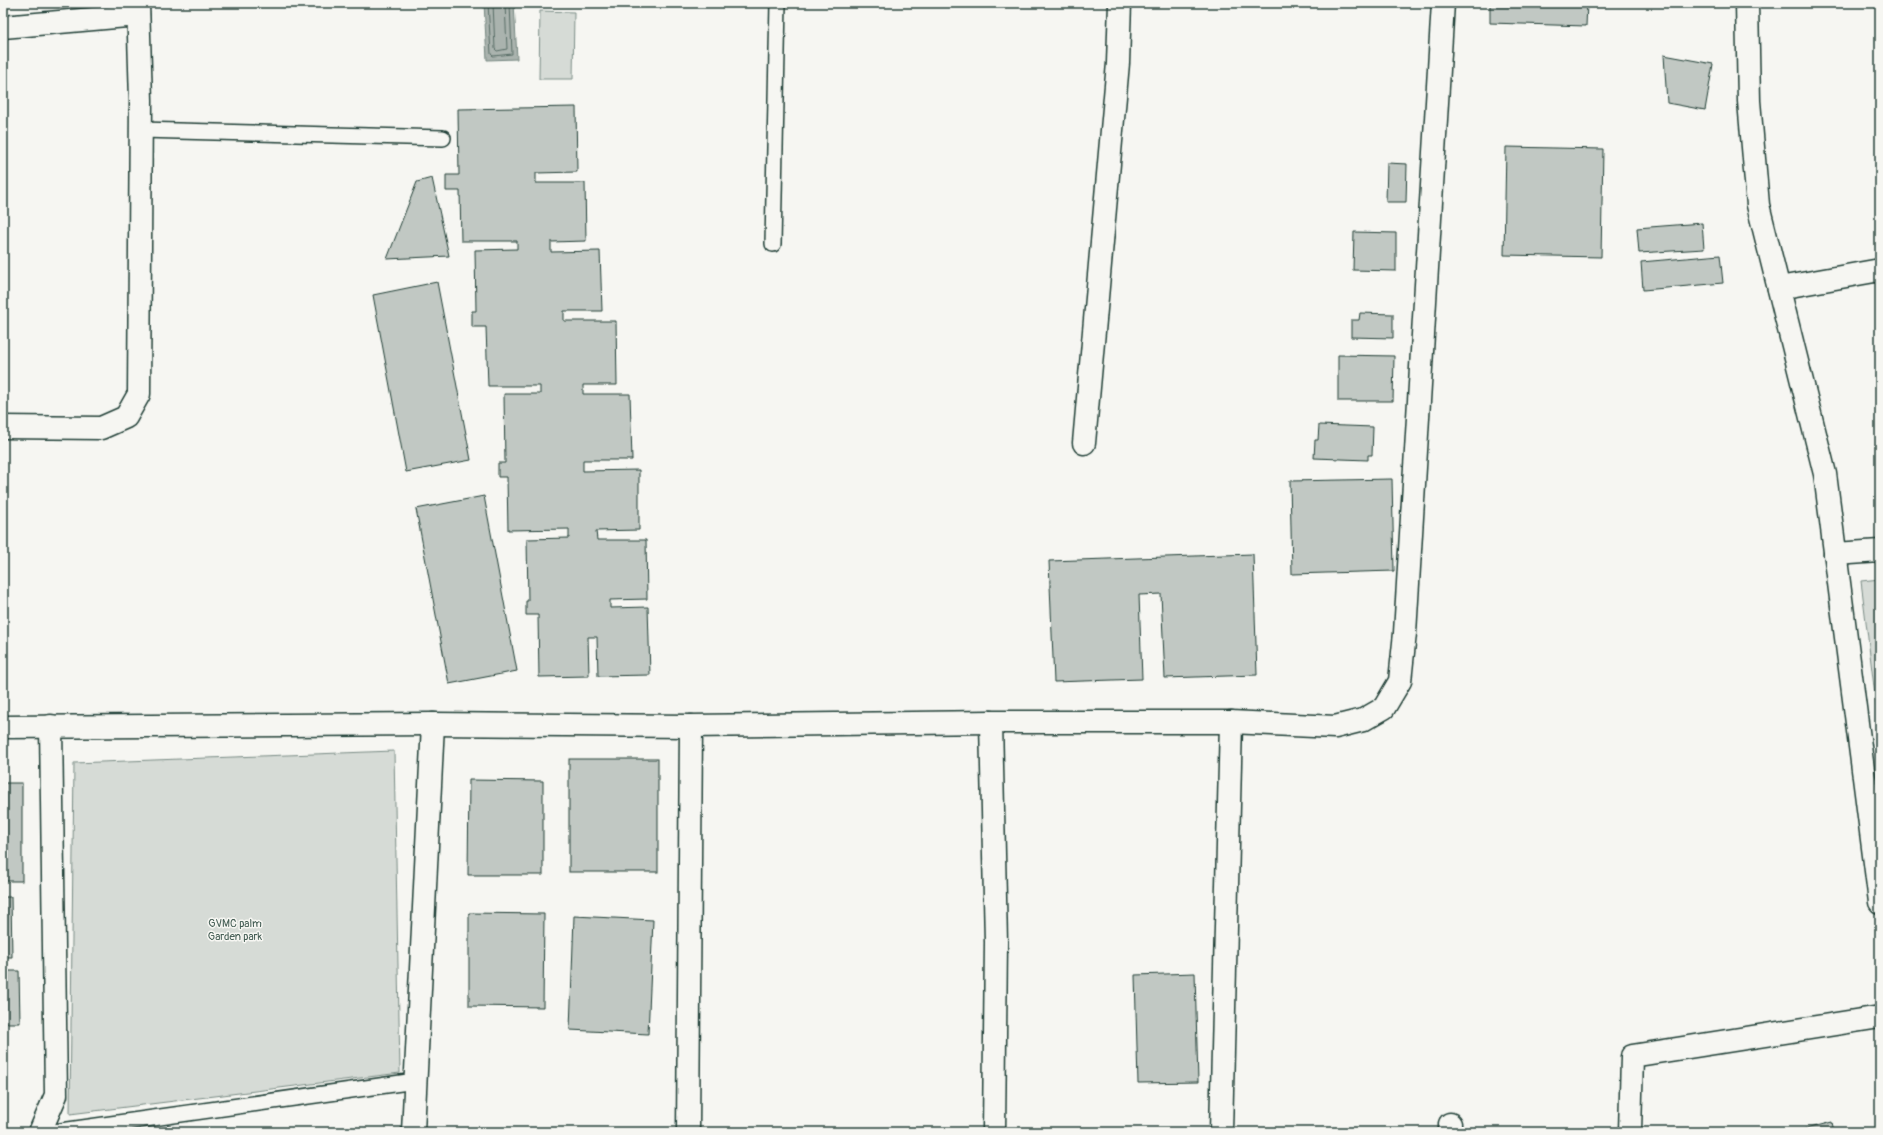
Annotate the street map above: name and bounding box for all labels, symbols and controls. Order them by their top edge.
park label: GVMC palm Garden park [208,917,263,943]

